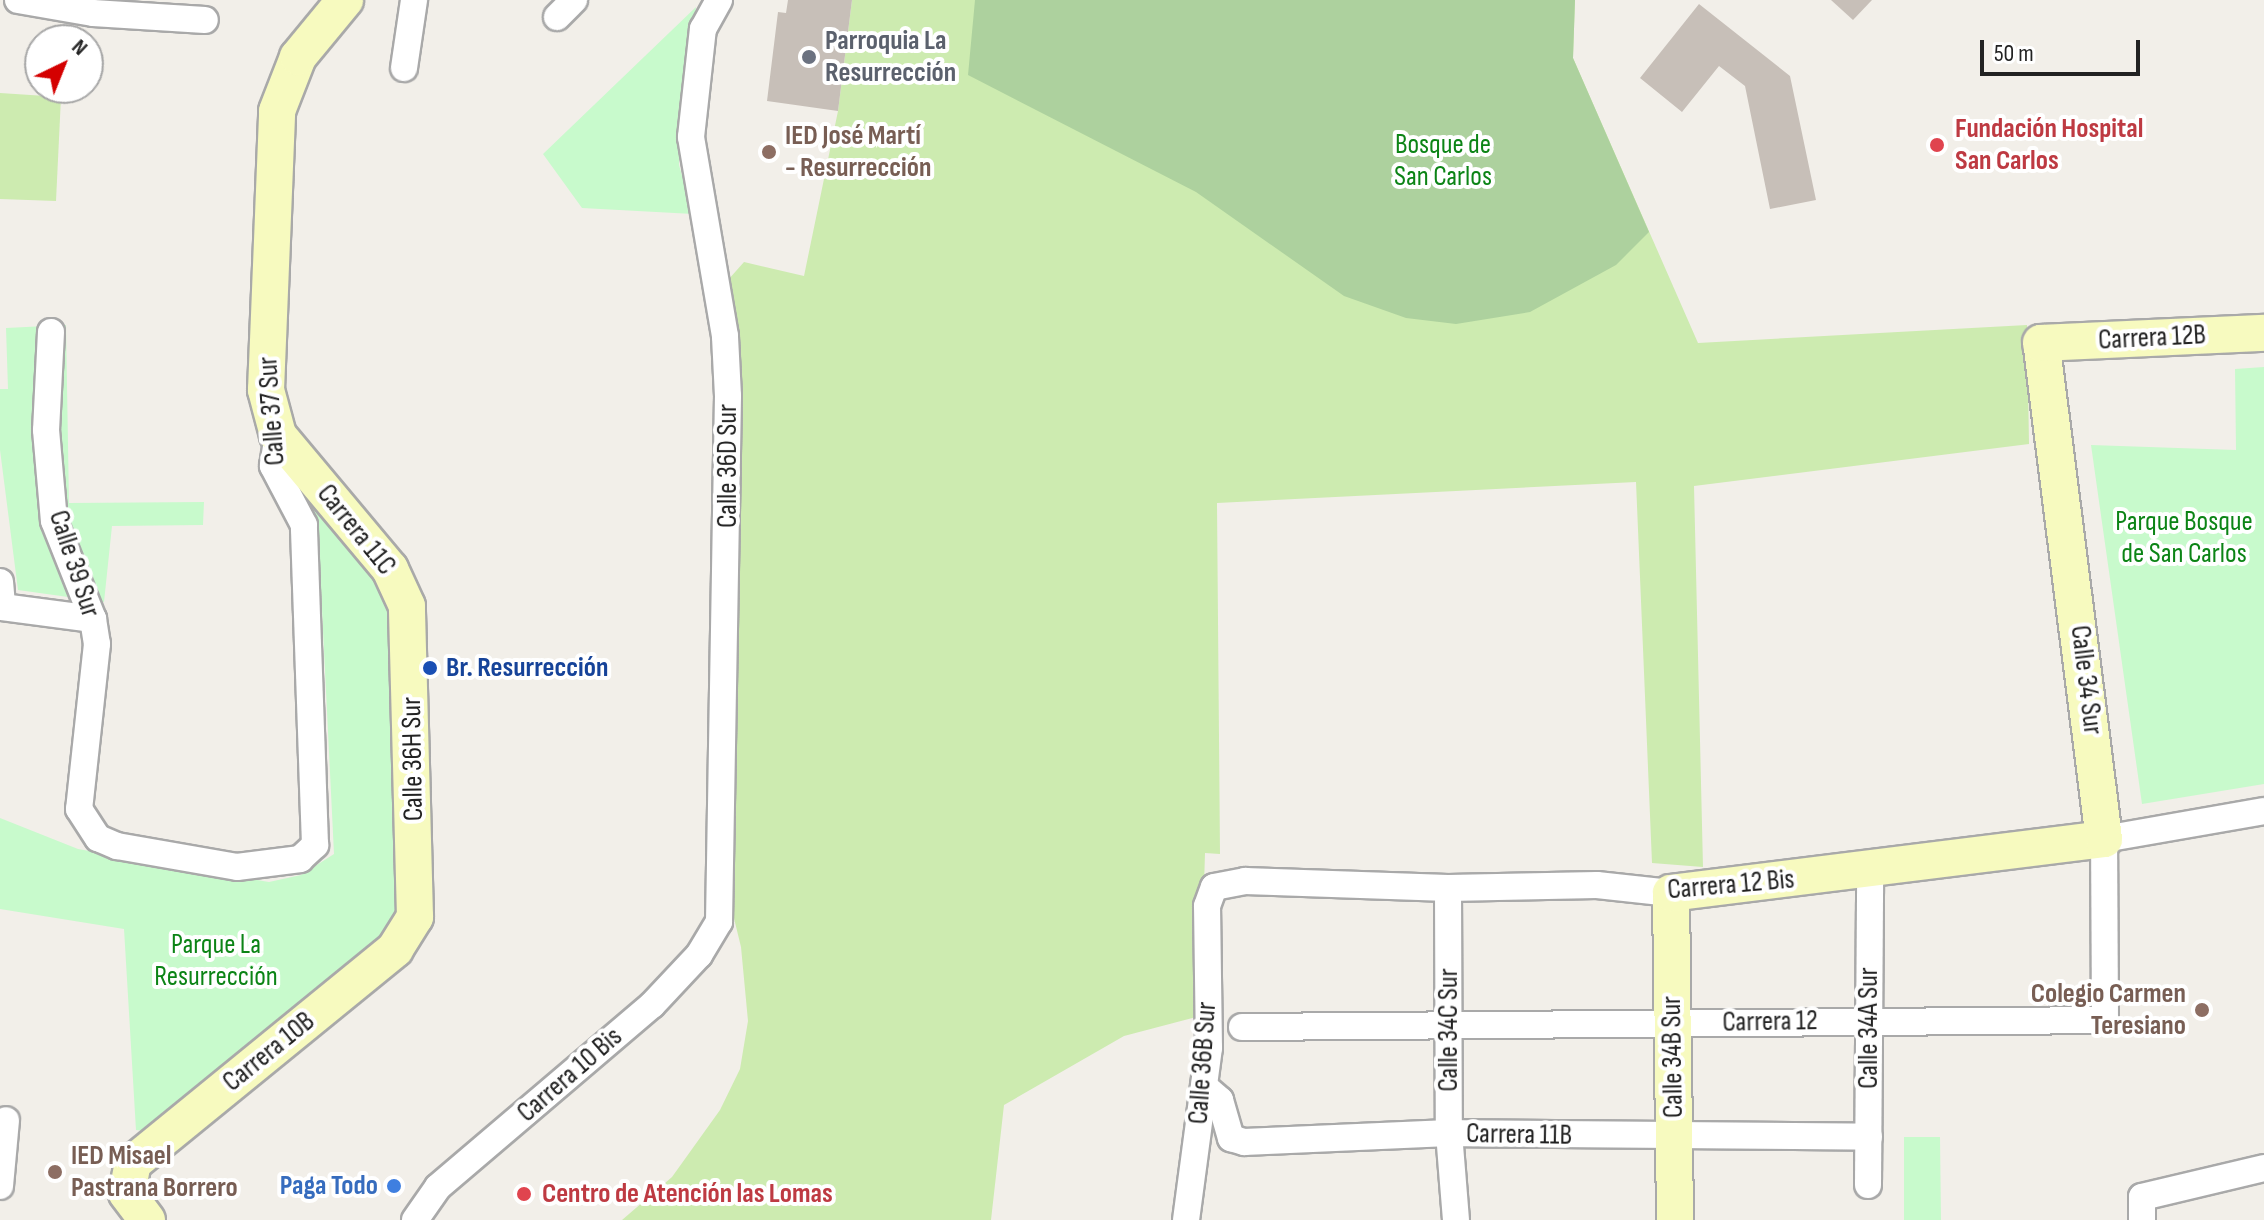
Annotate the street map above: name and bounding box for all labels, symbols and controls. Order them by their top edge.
north arrow [24,24,104,104]
place label: Parroquia La Resurrección [825,24,956,90]
scale bar [1984,24,2144,74]
text: N [66,34,93,61]
text: 50 m [1994,39,2034,68]
marker: Parroquia La Resurrección [800,48,818,66]
place label: Fundación Hospital San Carlos [1955,112,2143,178]
place label: IED José Martí - Resurrección [785,119,931,185]
park label: Bosque de San Carlos [1394,128,1492,194]
marker: Fundación Hospital San Carlos [1926,134,1948,156]
marker: IED José Martí - Resurrección [760,143,778,161]
street label: Carrera 12B [2097,318,2207,358]
street label: Calle 37 Sur [251,355,293,467]
street label: Calle 36D Sur [711,404,745,528]
street label: Carrera 11C [309,478,403,582]
park label: Parque Bosque de San Carlos [2115,505,2253,571]
street label: Calle 39 Sur [41,506,107,622]
street label: Calle 34 Sur [2063,624,2109,736]
place label: Br. Resurrección [446,651,608,685]
marker: Br. Resurrección [421,659,439,677]
street label: Calle 36H Sur [395,697,431,821]
street label: Carrera 12 Bis [1666,863,1796,907]
park label: Parque La Resurrección [154,928,278,994]
street label: Calle 34A Sur [1852,967,1886,1089]
street label: Calle 34C Sur [1432,968,1466,1092]
place label: Colegio Carmen Teresiano [2031,977,2186,1043]
street label: Calle 34B Sur [1655,996,1691,1118]
street label: Calle 36B Sur [1182,1001,1224,1125]
marker: Colegio Carmen Teresiano [2193,1001,2211,1019]
street label: Carrera 12 [1722,1004,1818,1040]
street label: Carrera 10B [216,1005,322,1099]
street label: Carrera 10 Bis [511,1020,629,1130]
street label: Carrera 11B [1466,1117,1572,1153]
place label: IED Misael Pastrana Borrero [71,1139,238,1205]
marker: IED Misael Pastrana Borrero [46,1163,64,1181]
place label: Paga Todo [280,1169,378,1203]
marker: Paga Todo [385,1177,403,1195]
place label: Centro de Atención las Lomas [542,1177,833,1211]
marker: Centro de Atención las Lomas [513,1183,535,1205]

